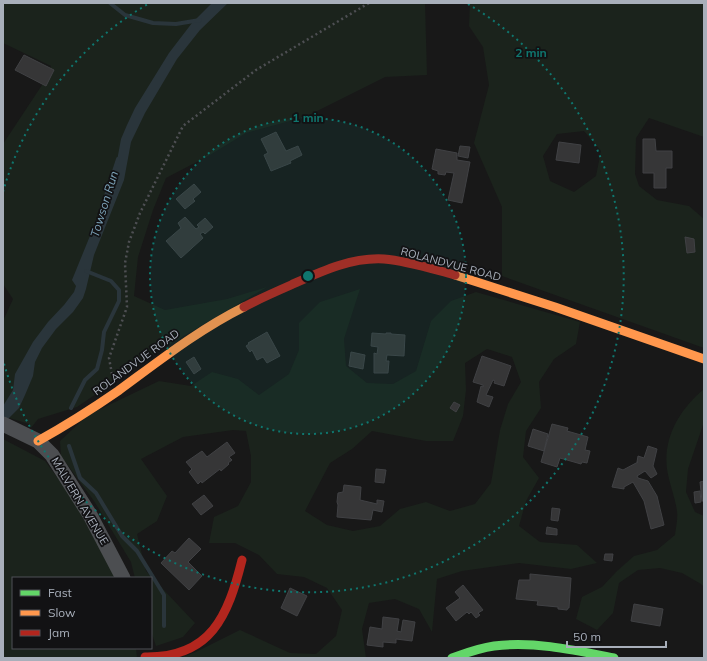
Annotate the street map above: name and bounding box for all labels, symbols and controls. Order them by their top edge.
text: 2 min [515,45,547,60]
text: 1 min [292,110,324,125]
water label: Towson Run [87,169,121,239]
street label: ROLANDVUE ROAD [399,244,503,284]
centre of rings [301,269,315,283]
street label: ROLANDVUE ROAD [90,326,182,398]
street label: MALVERN AVENUE [48,455,112,547]
legend [12,577,152,649]
text: Fast [48,585,72,600]
text: Slow [48,605,76,620]
scale bar [567,623,666,649]
text: Jam [48,625,70,640]
text: 50 m [573,629,601,644]

